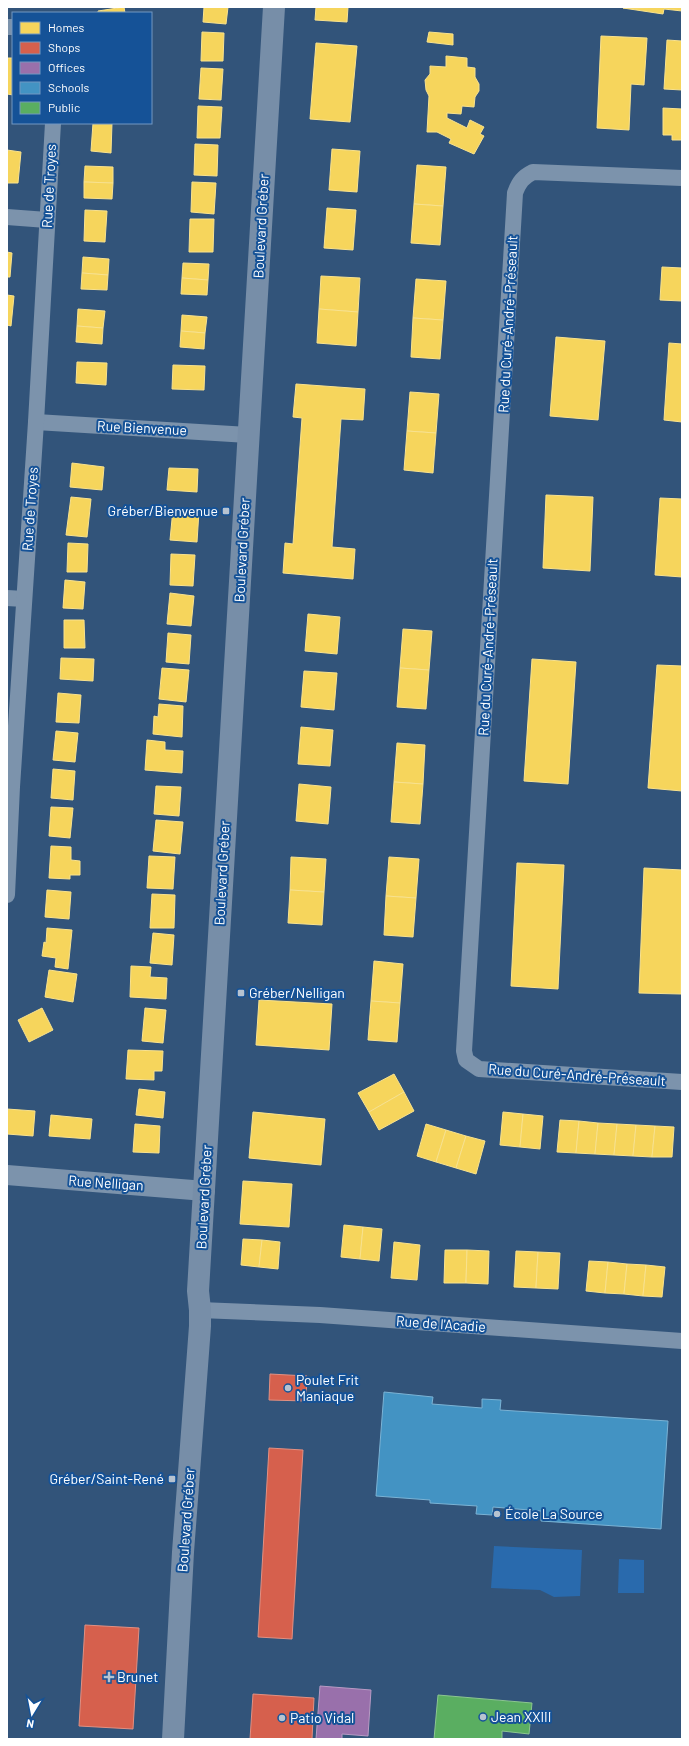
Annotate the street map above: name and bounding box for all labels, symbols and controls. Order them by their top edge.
legend [12,12,152,124]
text: Homes [48,20,85,34]
text: Shops [48,40,81,54]
text: Offices [48,60,85,74]
text: Schools [48,80,89,94]
text: Public [48,100,80,114]
street label: Rue de Troyes [38,143,59,228]
street label: Boulevard Gréber [249,173,272,279]
street label: Rue du Curé-André-Préseault [494,235,521,413]
street label: Rue Bienvenue [97,417,187,438]
street label: Rue de Troyes [18,466,41,552]
street label: Boulevard Gréber [230,497,253,603]
place label: Gréber/Bienvenue [108,502,218,519]
marker: Gréber/Bienvenue [221,506,231,516]
street label: Rue du Curé-André-Préseault [474,558,501,736]
street label: Boulevard Gréber [210,820,233,926]
place label: Gréber/Nelligan [249,984,345,1001]
marker: Gréber/Nelligan [236,988,246,998]
street label: Rue du Curé-André-Préseault [488,1060,666,1089]
street label: Boulevard Gréber [192,1144,215,1250]
street label: Rue Nelligan [68,1171,144,1194]
street label: Rue de l'Acadie [396,1312,486,1335]
place label: Poulet Frit Maniaque [296,1371,359,1404]
marker: Poulet Frit Maniaque [283,1383,293,1393]
street label: Boulevard Gréber [173,1467,198,1573]
place label: Gréber/Saint-René [50,1470,164,1487]
marker: Gréber/Saint-René [167,1474,177,1484]
place label: École La Source [505,1505,603,1522]
marker: École La Source [492,1509,502,1519]
place label: Brunet [117,1668,158,1685]
marker: Brunet [104,1672,114,1682]
north arrow [12,1694,52,1734]
place label: Jean XXIII [491,1708,551,1725]
place label: Patio Vidal [290,1709,354,1726]
marker: Jean XXIII [478,1712,488,1722]
marker: Patio Vidal [277,1713,287,1723]
text: N [25,1717,35,1731]

